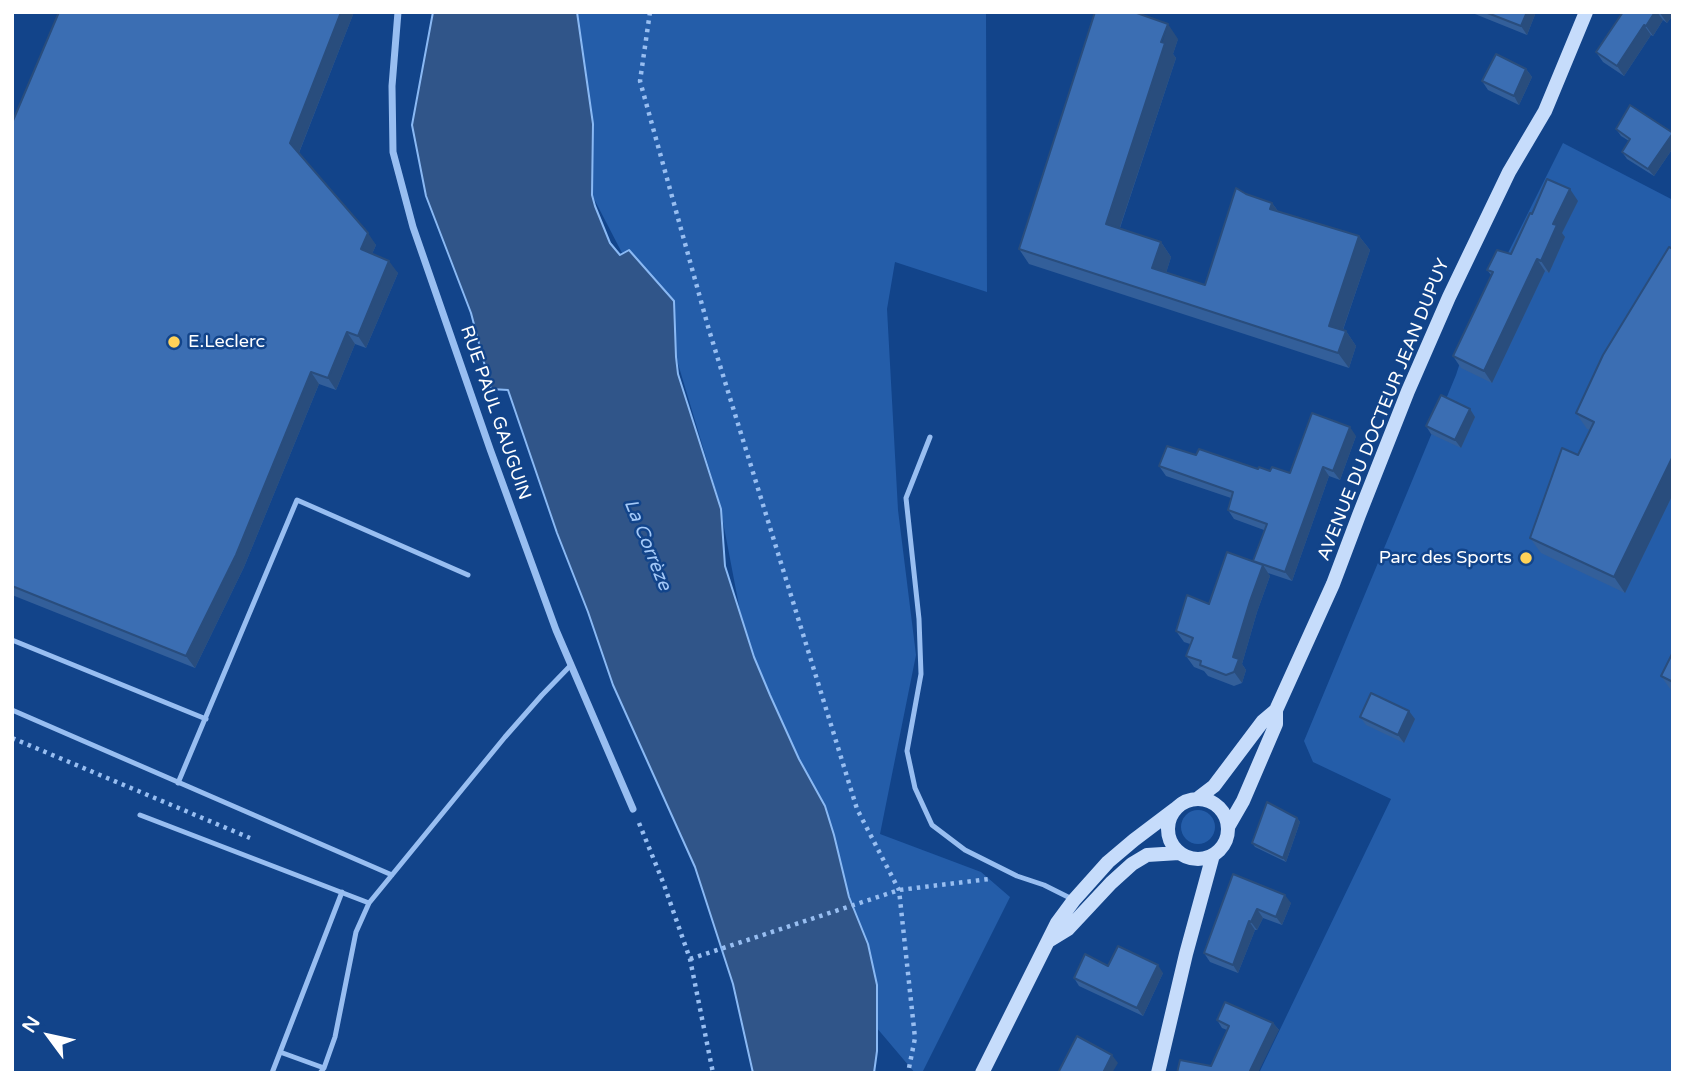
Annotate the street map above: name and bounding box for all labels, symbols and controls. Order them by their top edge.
street label: AVENUE DU DOCTEUR JEAN DUPUY [1313,256,1455,564]
street label: RUE PAUL GAUGUIN [455,323,535,503]
place label: E.Leclerc [188,331,265,353]
marker: E.Leclerc [166,334,182,350]
water label: La Corrèze [618,496,676,594]
place label: Parc des Sports [1379,547,1512,569]
marker: Parc des Sports [1518,550,1534,566]
north arrow [14,1001,84,1071]
text: N [18,1012,45,1037]

